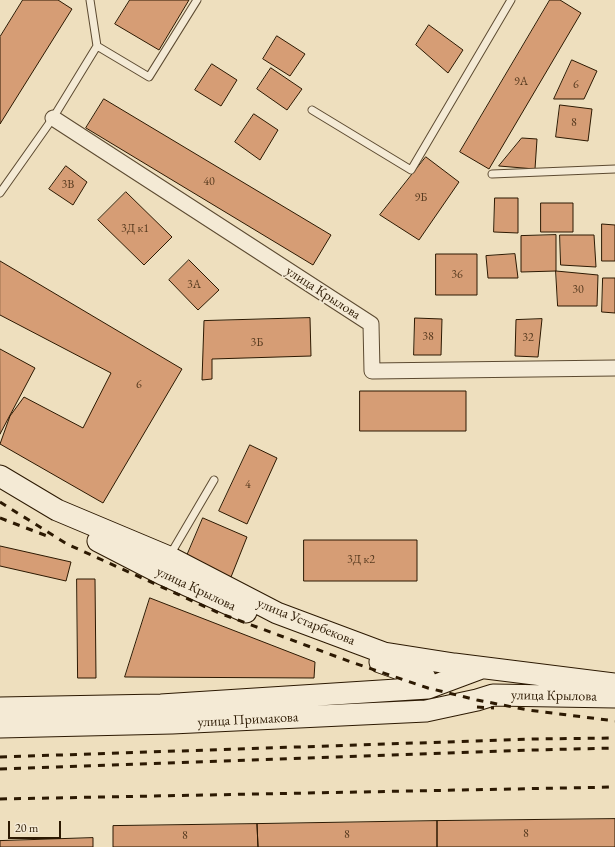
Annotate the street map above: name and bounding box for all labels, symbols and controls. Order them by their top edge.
house number: 9А [514,75,528,89]
house number: 6 [573,78,579,92]
house number: 8 [571,116,577,130]
house number: 40 [203,175,215,189]
house number: 3В [62,178,74,192]
house number: 9Б [415,191,427,205]
house number: 3Д к1 [121,222,149,236]
street label: улица Крылова [282,263,364,323]
house number: 36 [451,268,463,282]
house number: 3А [187,278,201,292]
house number: 30 [572,283,584,297]
house number: 38 [422,330,434,344]
house number: 32 [522,331,534,345]
house number: 3Б [251,336,263,350]
house number: 6 [136,378,142,392]
house number: 4 [245,478,251,492]
house number: 3Д к2 [347,553,375,567]
street label: улица Крылова [154,563,238,615]
street label: улица Устарбекова [255,595,357,649]
street label: улица Крылова [511,687,597,705]
street label: улица Примакова [197,709,299,731]
scale bar [10,813,63,839]
text: 20 m [15,820,38,836]
house number: 8 [523,827,529,841]
house number: 8 [344,828,350,842]
house number: 8 [182,829,188,843]

